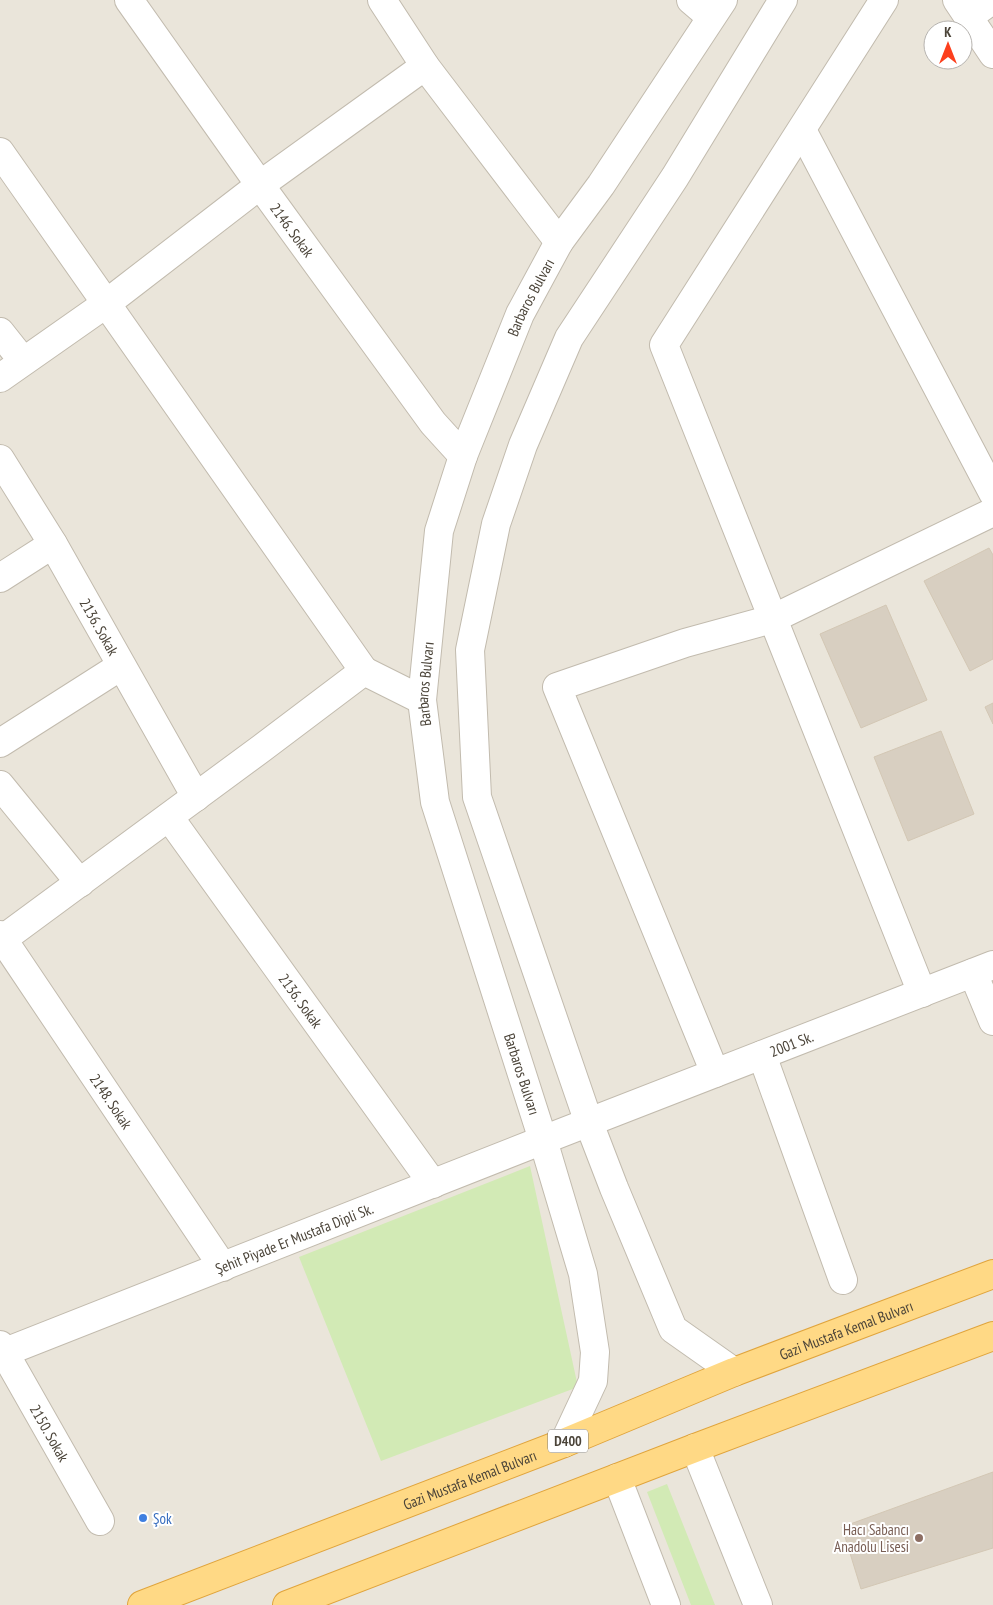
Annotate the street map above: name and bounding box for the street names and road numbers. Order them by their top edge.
street label: 2146. Sokak [266,199,319,261]
street label: Barbaros Bulvarı [503,255,558,339]
street label: 2136. Sokak [76,595,123,659]
street label: Barbaros Bulvarı [412,641,437,727]
street label: 2136. Sokak [275,970,327,1032]
street label: 2001 Sk. [767,1026,816,1061]
street label: Barbaros Bulvarı [500,1031,544,1117]
street label: 2148. Sokak [86,1070,137,1132]
street label: Şehit Piyade Er Mustafa Dipli Sk. [212,1198,376,1278]
street label: Gazi Mustafa Kemal Bulvarı [776,1296,916,1364]
street label: 2150. Sokak [26,1401,74,1465]
road number: D400 [548,1430,588,1452]
street label: Gazi Mustafa Kemal Bulvarı [400,1445,539,1513]

